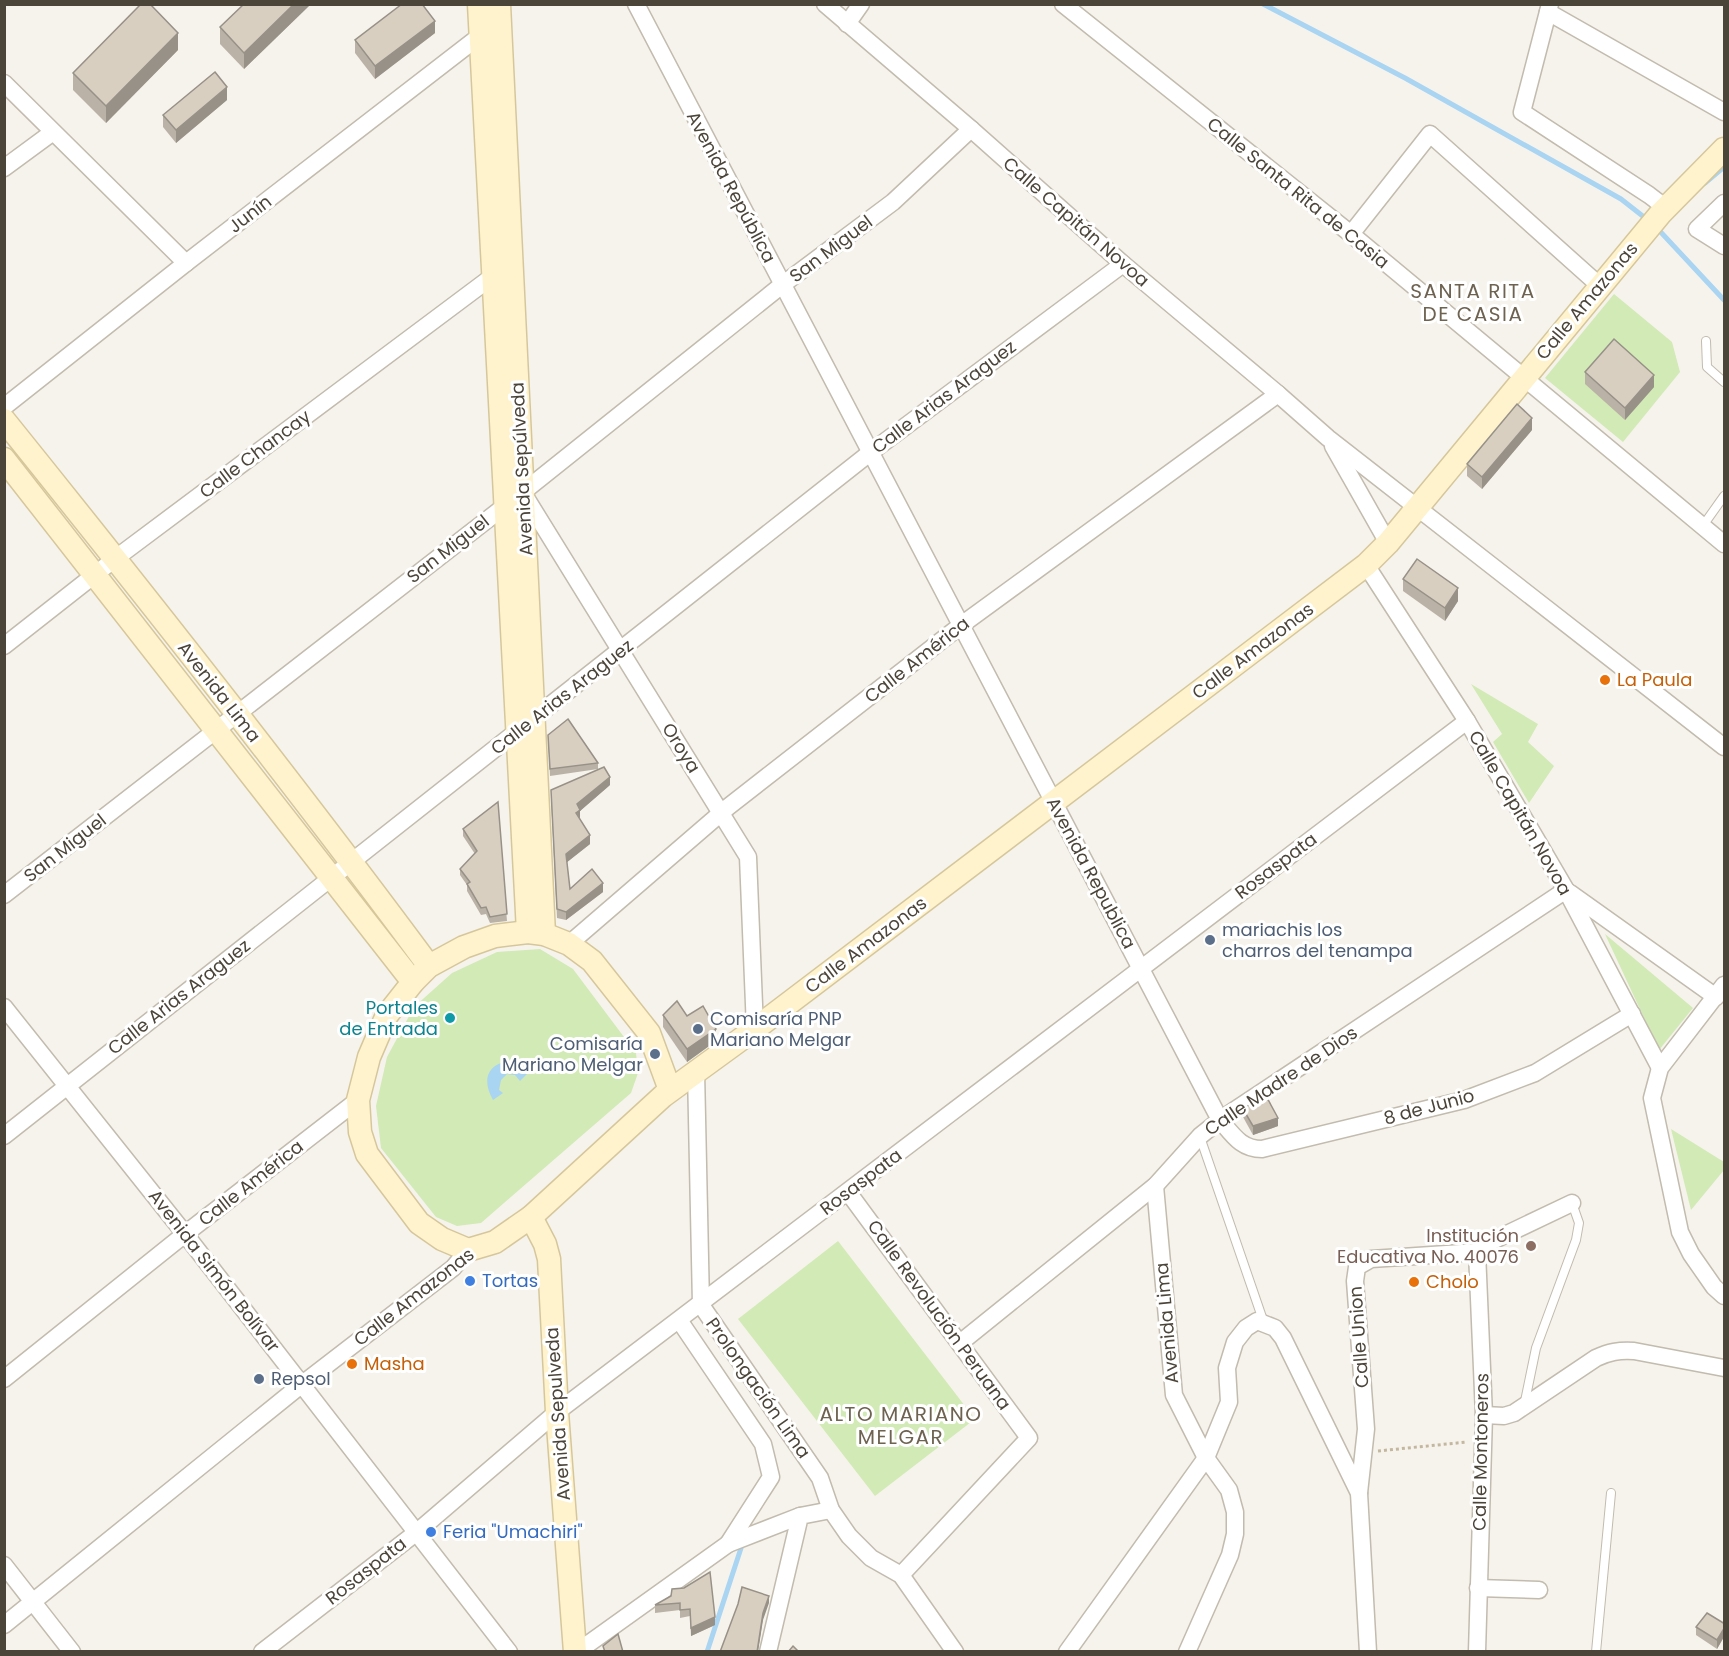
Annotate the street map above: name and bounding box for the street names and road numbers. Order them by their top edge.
street label: Avenida República [681,107,782,267]
street label: Calle Santa Rita de Casia [1202,111,1395,274]
street label: Calle Capitán Novoa [998,151,1155,292]
street label: Junín [223,189,277,238]
street label: San Miguel [784,209,877,288]
street label: Calle Amazonas [1530,237,1643,365]
street label: Calle Arias Araguez [866,334,1021,459]
street label: Avenida Sepúlveda [504,382,539,557]
street label: Calle Chancay [194,404,315,504]
street label: San Miguel [401,509,494,589]
street label: Calle Amazonas [1187,597,1319,705]
street label: Calle América [859,611,974,709]
street label: Calle Arias Araguez [485,633,638,760]
street label: Avenida Lima [172,636,267,747]
street label: Oroya [656,718,707,778]
street label: Calle Capitán Novoa [1463,726,1578,900]
street label: Avenida Republica [1041,793,1142,953]
street label: San Miguel [18,808,111,888]
street label: Rosaspata [1230,827,1322,905]
street label: Calle Amazonas [800,891,932,999]
street label: Calle Arias Araguez [102,933,255,1060]
street label: Calle Madre de Dios [1199,1020,1362,1141]
street label: 8 de Junio [1381,1082,1477,1131]
street label: Calle América [193,1134,308,1232]
street label: Rosaspata [815,1143,907,1221]
street label: Avenida Simón Bolívar [143,1184,286,1358]
street label: Calle Revolución Peruana [862,1215,1017,1415]
street label: Calle Amazonas [348,1242,479,1352]
street label: Avenida Lima [1149,1261,1184,1385]
street label: Calle Union [1342,1285,1375,1389]
street label: Prolongación Lima [700,1312,816,1463]
street label: Avenida Sepulveda [539,1326,576,1502]
street label: Calle Montoneros [1467,1373,1494,1531]
street label: Rosaspata [320,1531,411,1610]

